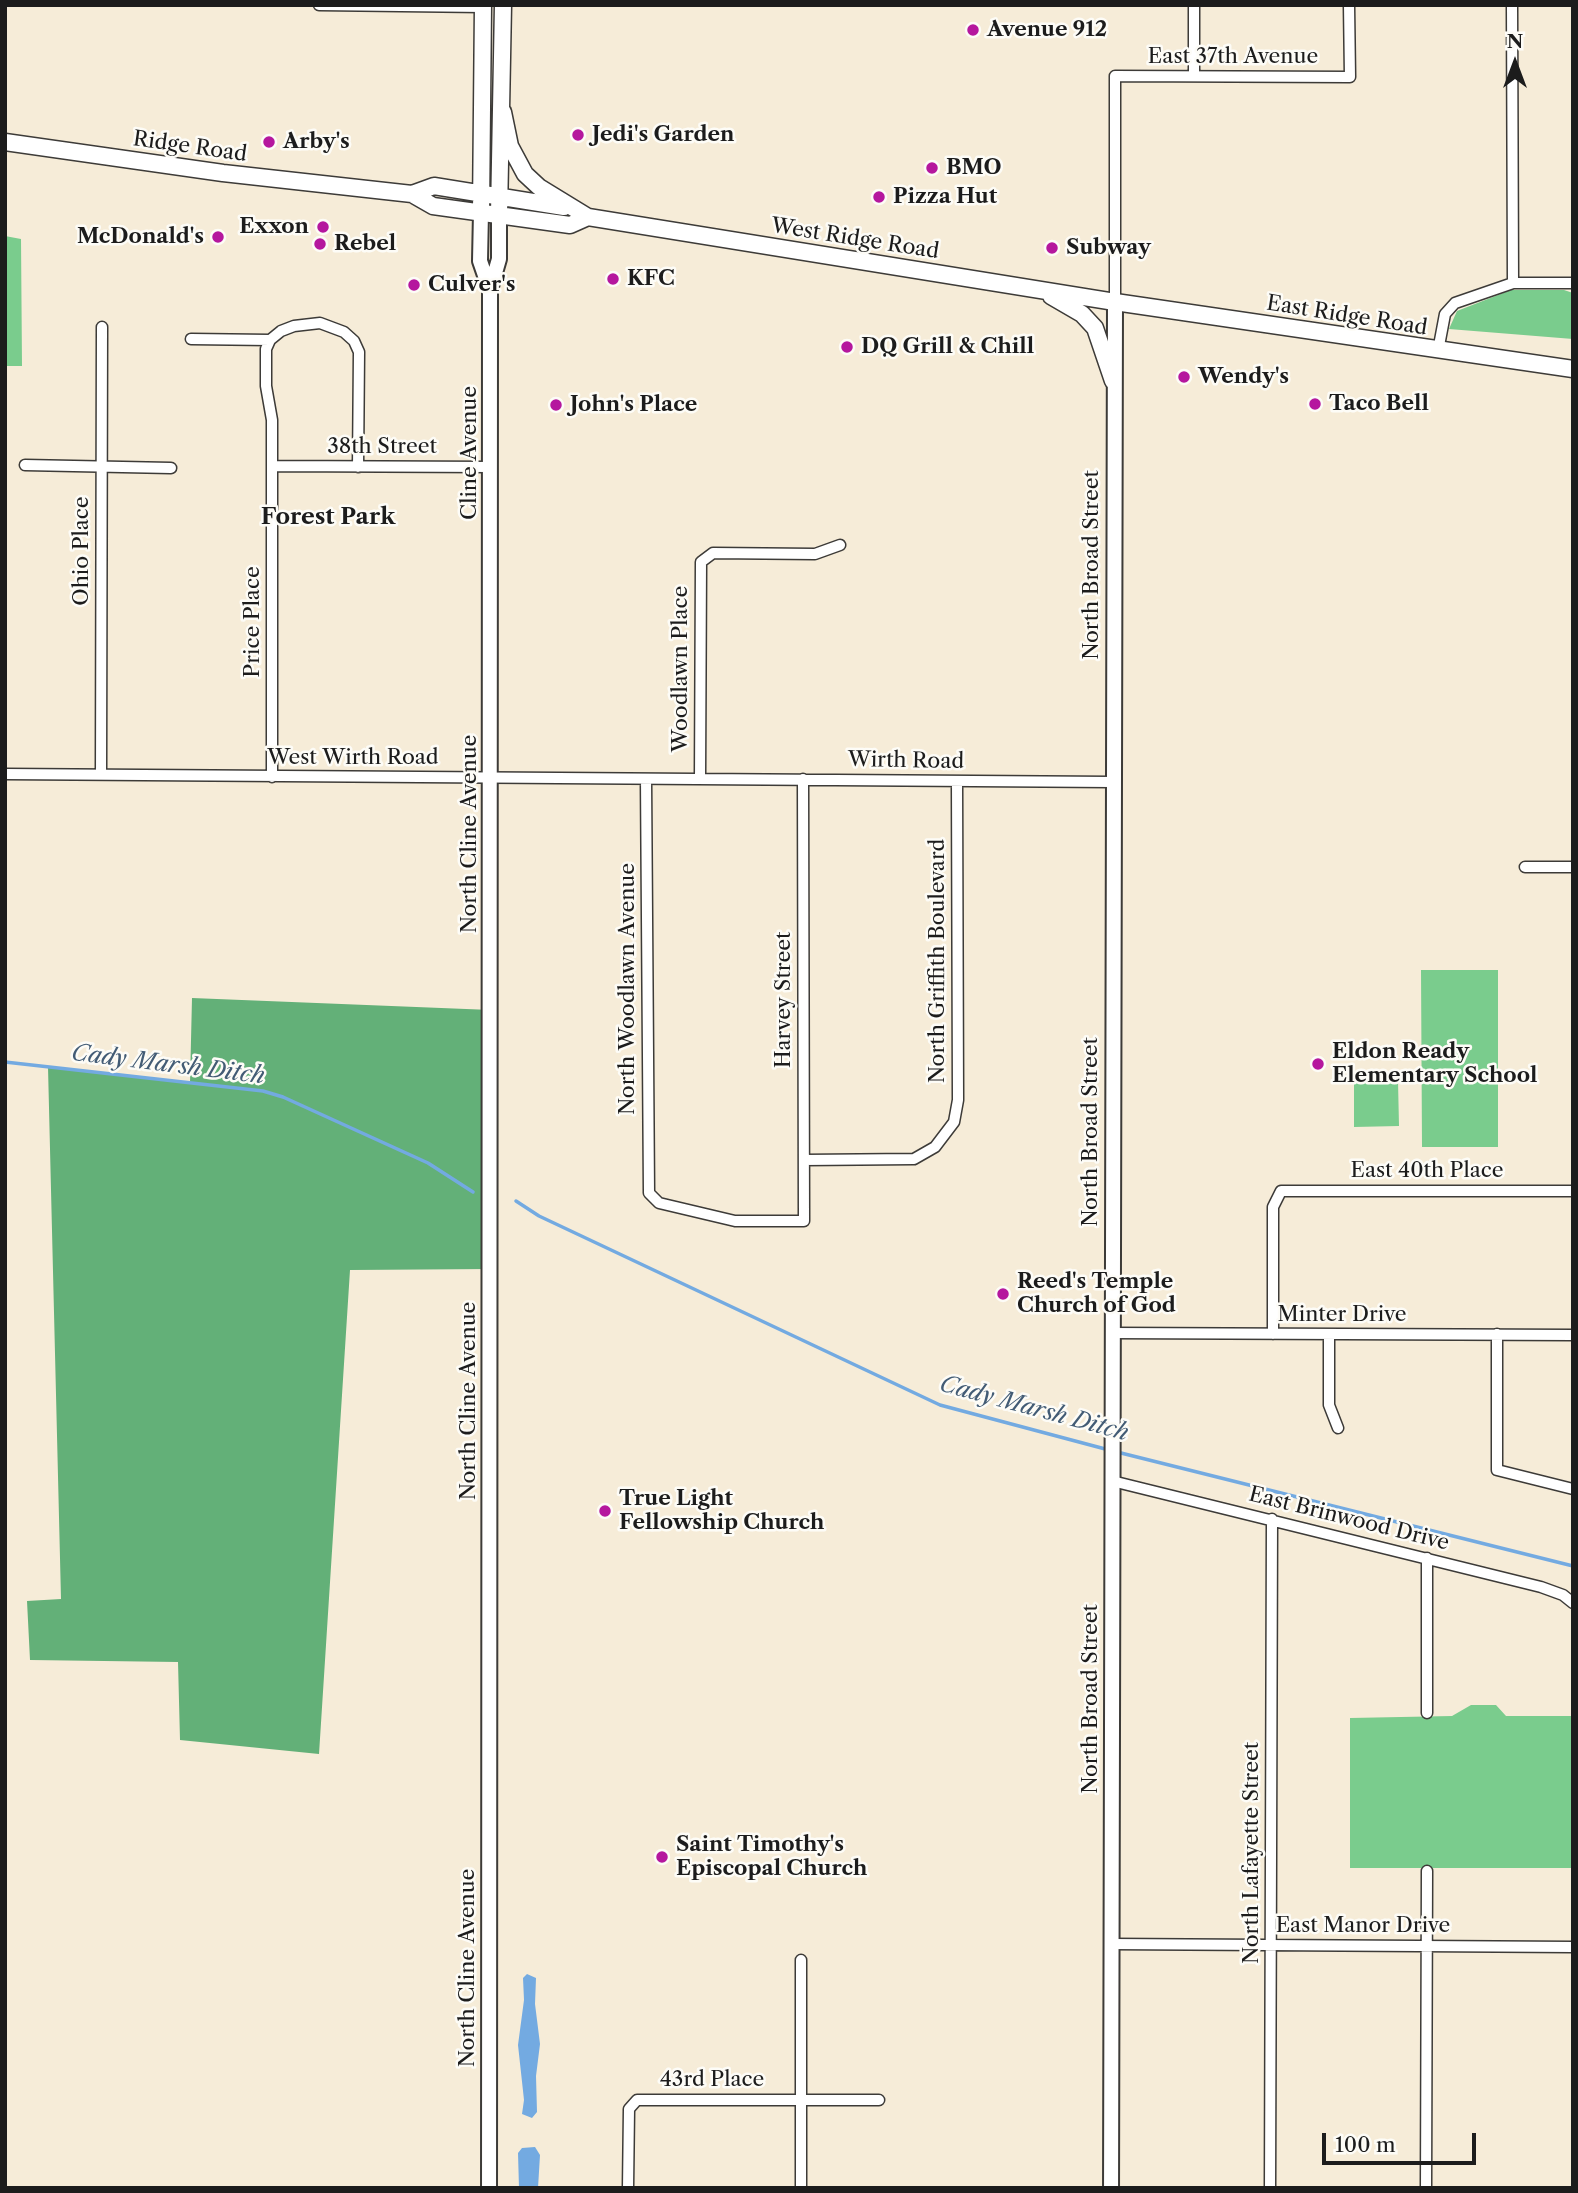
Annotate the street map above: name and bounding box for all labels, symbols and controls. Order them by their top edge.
place label: Avenue 912 [987,17,1107,43]
marker: Avenue 912 [965,22,981,38]
north arrow [1480,28,1550,98]
text: N [1507,30,1523,53]
street label: East 37th Avenue [1148,44,1318,70]
place label: Jedi's Garden [592,122,734,148]
street label: Ridge Road [131,127,249,167]
marker: Jedi's Garden [570,127,586,143]
place label: Arby's [283,129,350,155]
marker: Arby's [261,134,277,150]
place label: BMO [946,155,1002,181]
marker: BMO [924,160,940,176]
place label: Pizza Hut [893,184,997,210]
marker: Pizza Hut [871,189,887,205]
street label: West Ridge Road [769,213,941,265]
place label: Exxon [239,214,309,240]
marker: Exxon [315,219,331,235]
place label: McDonald's [77,224,204,250]
marker: McDonald's [210,229,226,245]
place label: Rebel [334,231,396,257]
place label: Subway [1066,235,1151,261]
marker: Rebel [312,236,328,252]
marker: Subway [1044,240,1060,256]
place label: KFC [627,266,675,292]
marker: KFC [605,271,621,287]
place label: Culver's [428,272,515,298]
marker: Culver's [406,277,422,293]
street label: East Ridge Road [1265,291,1429,341]
place label: DQ Grill & Chill [861,334,1034,360]
marker: DQ Grill & Chill [839,339,855,355]
place label: Wendy's [1198,364,1289,390]
marker: Wendy's [1176,369,1192,385]
street label: Cline Avenue [457,386,483,520]
place label: Taco Bell [1329,391,1429,417]
place label: John's Place [570,392,697,418]
marker: Taco Bell [1307,396,1323,412]
marker: John's Place [548,397,564,413]
street label: 38th Street [327,434,437,460]
street label: North Broad Street [1079,470,1105,660]
street label: Ohio Place [69,496,95,606]
district label: Forest Park [261,503,395,531]
street label: Price Place [240,566,266,678]
street label: Woodlawn Place [668,586,694,752]
street label: North Cline Avenue [457,735,483,933]
street label: West Wirth Road [267,745,439,771]
street label: Wirth Road [848,747,964,775]
street label: North Griffith Boulevard [925,839,951,1083]
street label: North Woodlawn Avenue [615,863,641,1115]
street label: Harvey Street [771,932,797,1068]
street label: North Broad Street [1078,1037,1104,1227]
water label: Cady Marsh Ditch [70,1039,266,1091]
place label: Eldon Ready Elementary School [1332,1039,1537,1089]
marker: Eldon Ready Elementary School [1310,1056,1326,1072]
street label: East 40th Place [1350,1158,1504,1184]
place label: Reed's Temple Church of God [1017,1269,1176,1319]
marker: Reed's Temple Church of God [995,1286,1011,1302]
street label: North Cline Avenue [456,1302,482,1500]
street label: Minter Drive [1278,1302,1406,1328]
water label: Cady Marsh Ditch [937,1371,1131,1447]
street label: East Brinwood Drive [1246,1482,1452,1556]
place label: True Light Fellowship Church [619,1486,824,1536]
marker: True Light Fellowship Church [597,1503,613,1519]
street label: North Broad Street [1078,1604,1104,1794]
street label: North Lafayette Street [1239,1742,1265,1964]
place label: Saint Timothy's Episcopal Church [676,1832,867,1882]
marker: Saint Timothy's Episcopal Church [654,1849,670,1865]
street label: North Cline Avenue [455,1869,481,2067]
street label: East Manor Drive [1276,1913,1450,1939]
street label: 43rd Place [660,2067,764,2093]
scale bar [1326,2120,1480,2164]
text: 100 m [1335,2132,1396,2157]

